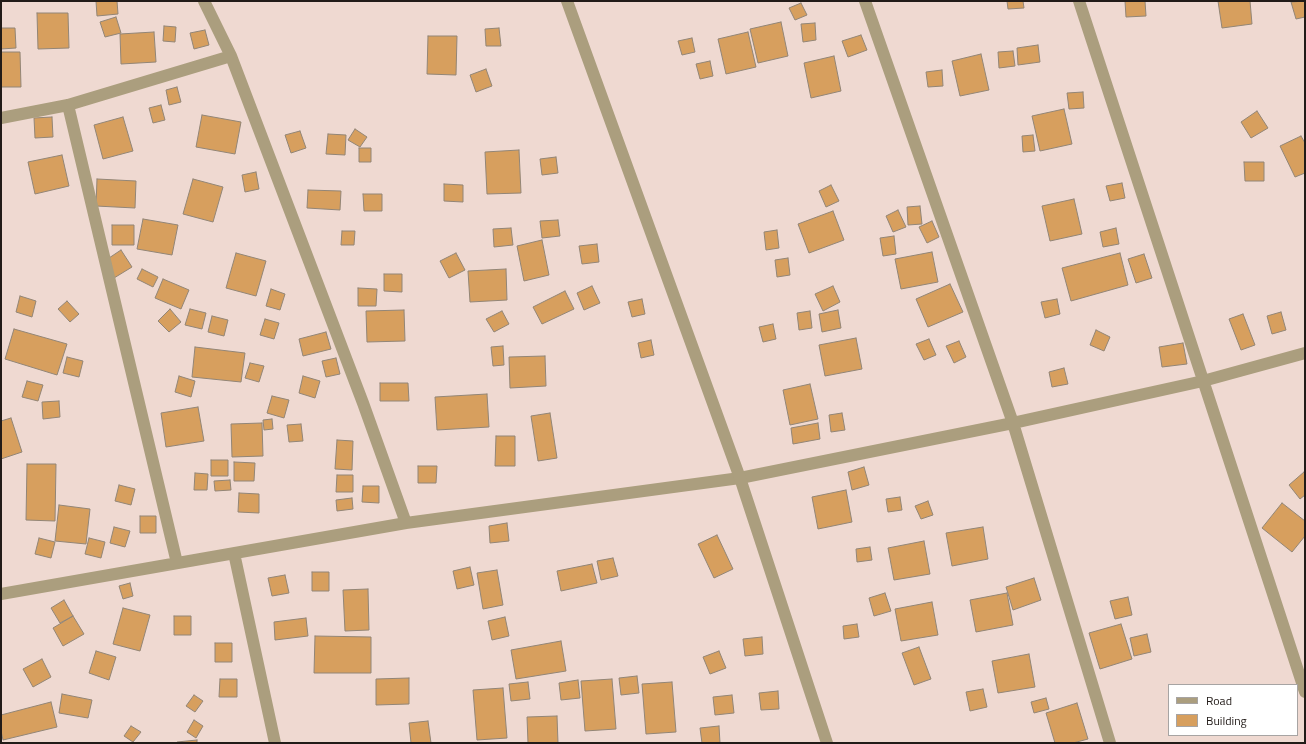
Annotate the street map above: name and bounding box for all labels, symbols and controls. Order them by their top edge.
legend [1168,684,1298,736]
text: Road [1206,691,1232,710]
text: Building [1206,711,1247,730]

